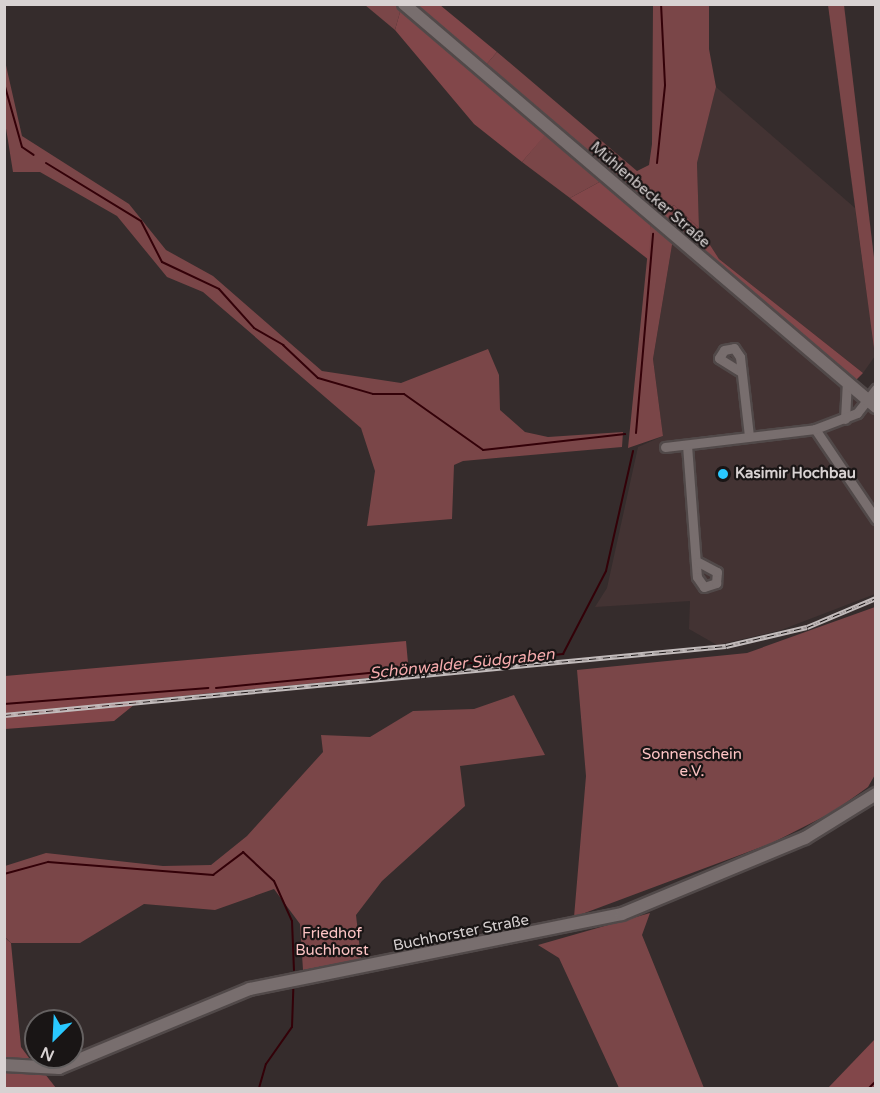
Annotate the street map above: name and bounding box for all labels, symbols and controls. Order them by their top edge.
street label: Mühlenbecker Straße [587,138,713,252]
place label: Kasimir Hochbau [735,465,856,483]
marker: Kasimir Hochbau [716,467,730,481]
water label: Schönwalder Südgraben [368,645,556,683]
park label: Sonnenschein e.V. [642,745,742,780]
street label: Buchhorster Straße [392,911,530,955]
park label: Friedhof Buchhorst [295,924,369,959]
north arrow [24,1009,84,1069]
text: N [38,1042,57,1065]

